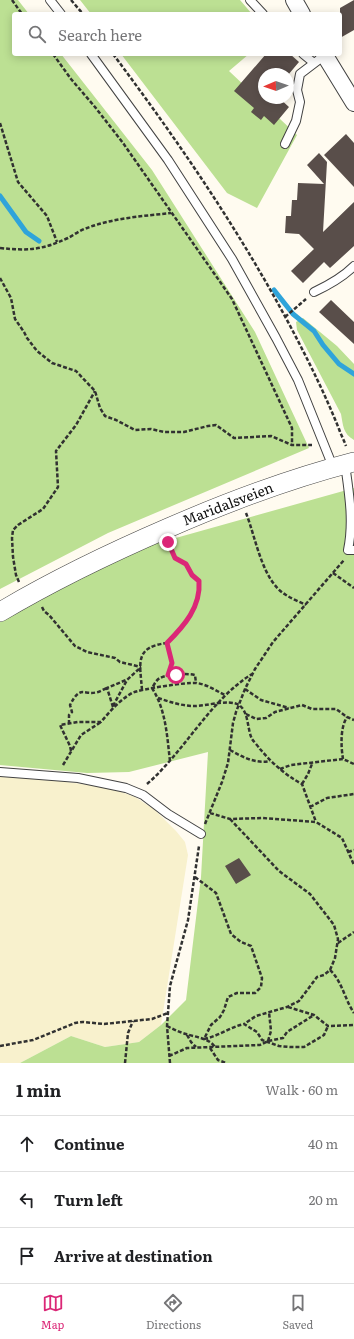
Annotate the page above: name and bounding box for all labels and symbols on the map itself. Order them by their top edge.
north arrow [258,68,294,104]
street label: Maridalsveien [179,477,276,530]
route end [159,533,177,551]
route start [167,666,185,684]

